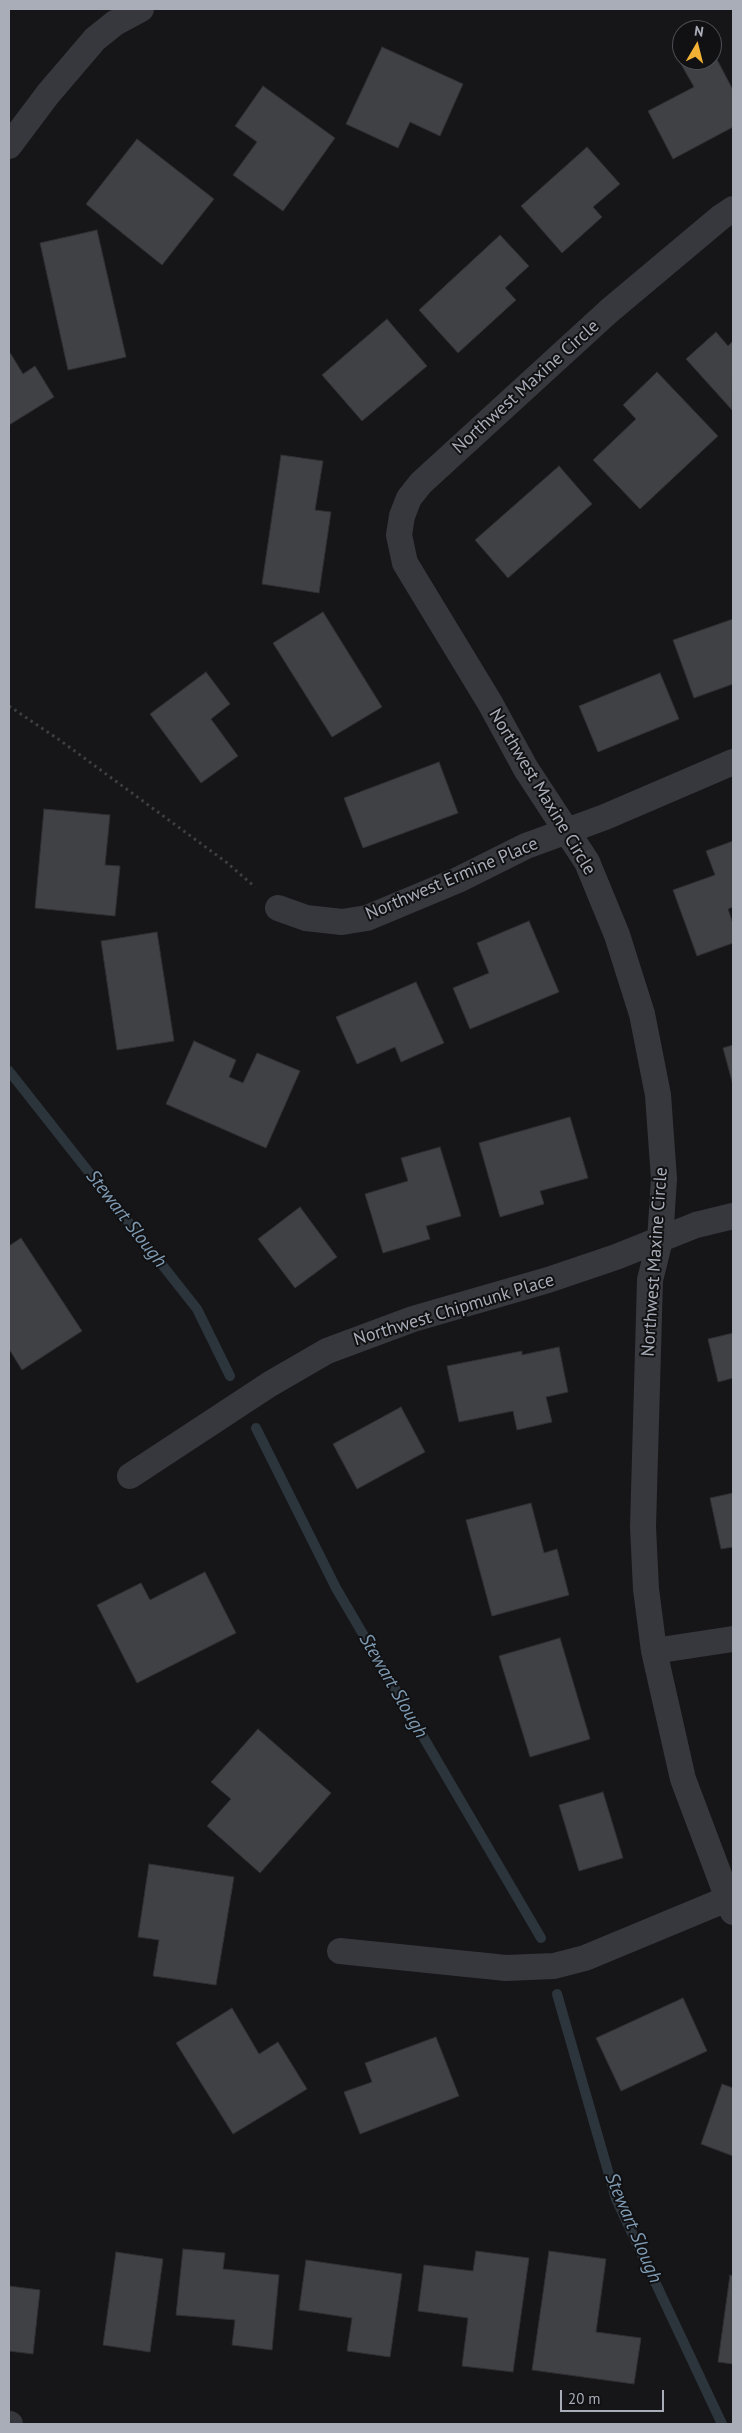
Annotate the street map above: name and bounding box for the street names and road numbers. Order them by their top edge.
street label: Northwest Maxine Circle [448,315,604,459]
street label: Northwest Maxine Circle [484,705,600,879]
street label: Northwest Ermine Place [363,833,541,925]
street label: Northwest Maxine Circle [638,1167,672,1357]
street label: Northwest Chipmunk Place [351,1269,557,1351]

